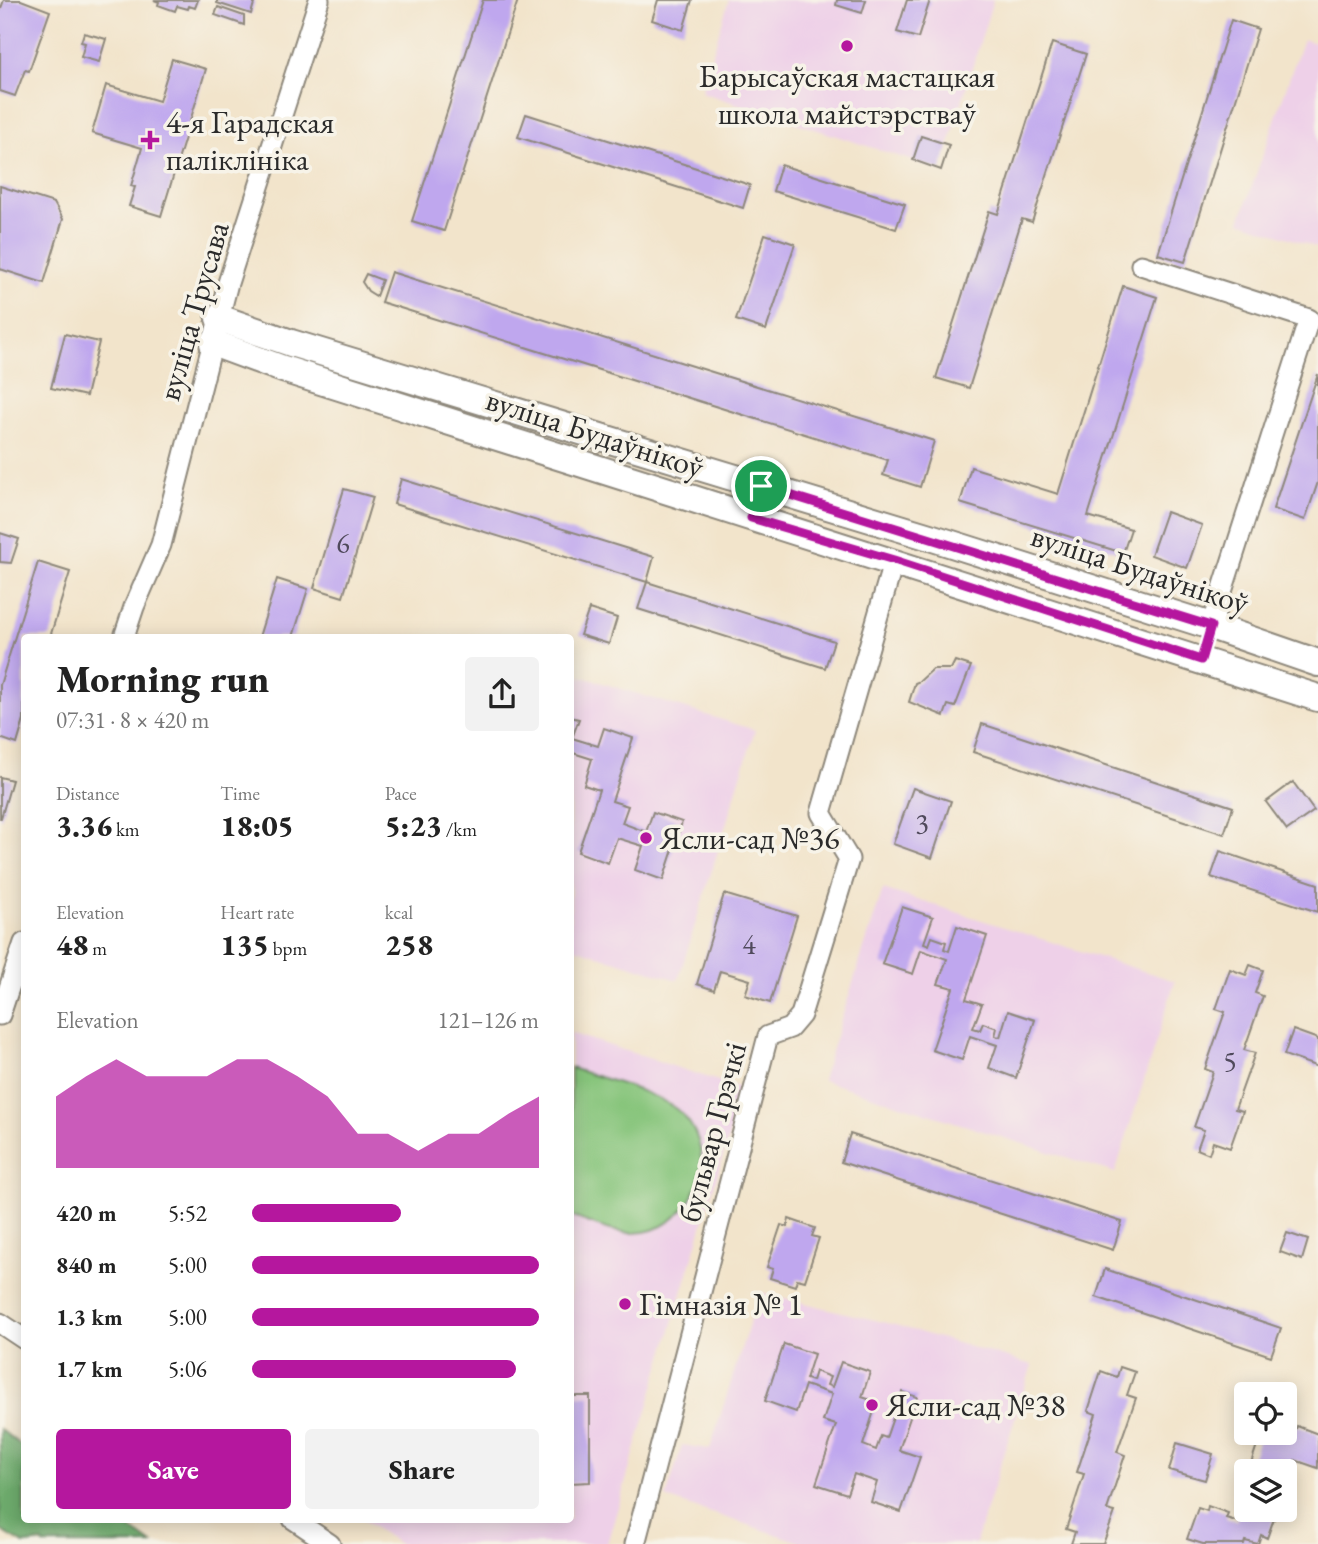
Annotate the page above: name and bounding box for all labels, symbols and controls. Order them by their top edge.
marker: Барысаўская мастацкая школа майстэрстваў [839,38,855,54]
place label: Барысаўская мастацкая школа майстэрстваў [699,55,995,134]
place label: 4-я Гарадская паліклініка [166,101,334,180]
marker: 4-я Гарадская паліклініка [140,130,160,150]
street label: вуліца Трусава [147,217,239,405]
street label: вуліца Будаўнікоў [481,378,710,488]
pin [731,456,791,516]
icon: arrive [742,467,780,505]
street label: вуліца Будаўнікоў [1026,514,1255,624]
house number: 6 [336,525,350,561]
text: Morning run [56,654,269,703]
button: share [465,657,539,731]
text: 07:31 · 8 × 420 m [56,705,209,735]
text: Distance [56,781,119,806]
text: Time [220,781,260,806]
text: Pace [385,781,417,806]
house number: 3 [915,805,929,841]
text: 3.36 [56,806,112,845]
text: 18:05 [220,806,294,845]
text: 5:23 [385,806,442,845]
text: km [112,817,140,842]
text: /km [442,817,477,842]
place label: Ясли-сад №36 [659,817,840,859]
marker: Ясли-сад №36 [638,830,654,846]
text: Elevation [56,900,124,925]
text: Heart rate [220,900,294,925]
text: kcal [385,900,413,925]
text: 48 [56,925,88,964]
text: 135 [220,925,269,964]
text: 258 [385,925,433,964]
house number: 4 [742,926,756,962]
text: m [88,936,107,961]
text: bpm [269,936,307,961]
text: Elevation [56,1005,139,1035]
text: 121–126 m [438,1005,539,1035]
street label: бульвар Грэчкі [668,1037,756,1227]
house number: 5 [1223,1043,1237,1079]
text: 420 m [56,1198,117,1228]
text: 5:52 [168,1198,207,1228]
text: 840 m [56,1250,117,1280]
text: 5:00 [168,1250,207,1280]
place label: Гімназія № 1 [639,1283,803,1325]
marker: Гімназія № 1 [617,1296,633,1312]
text: 1.3 km [56,1302,123,1332]
text: 5:00 [168,1302,207,1332]
text: 1.7 km [56,1354,123,1384]
text: 5:06 [168,1354,207,1384]
map controls [1234,1382,1297,1522]
button: locate [1234,1382,1297,1445]
place label: Ясли-сад №38 [885,1384,1066,1426]
marker: Ясли-сад №38 [864,1397,880,1413]
button: Save [56,1429,291,1509]
button: Share [305,1429,539,1509]
button: layers [1234,1459,1297,1522]

